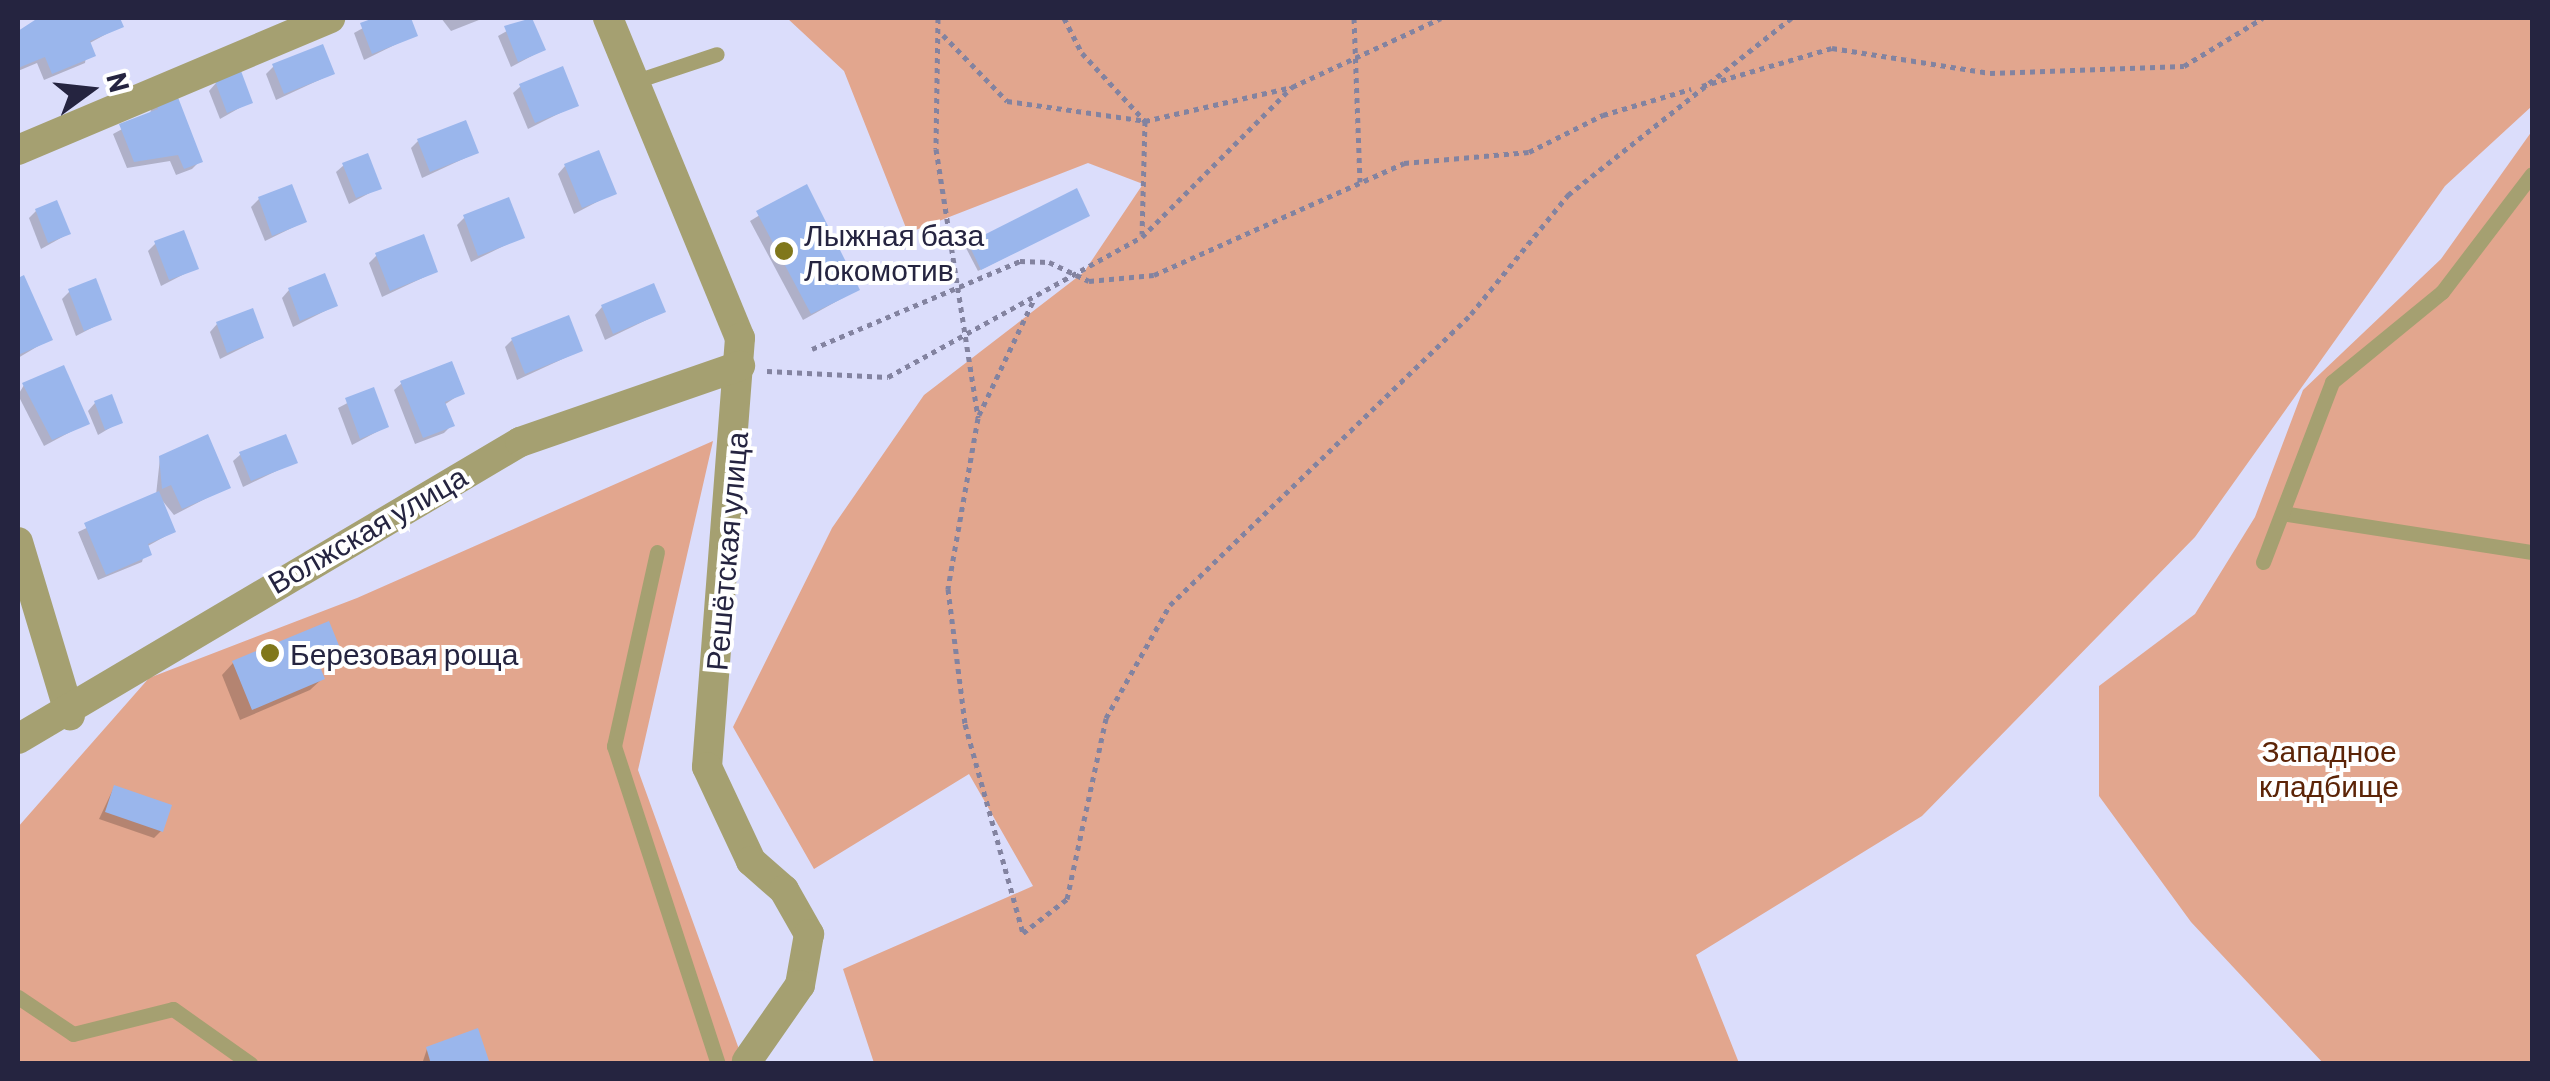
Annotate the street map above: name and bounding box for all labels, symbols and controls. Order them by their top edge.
north arrow [40,40,140,140]
text: N [100,69,138,96]
place label: Лыжная база Локомотив [804,216,984,286]
marker: Лыжная база Локомотив [773,240,795,262]
street label: Решётская улица [698,430,754,672]
street label: Волжская улица [261,457,473,601]
place label: Березовая роща [290,635,518,671]
marker: Березовая роща [259,642,281,664]
park label: Западное кладбище [2259,732,2399,802]

